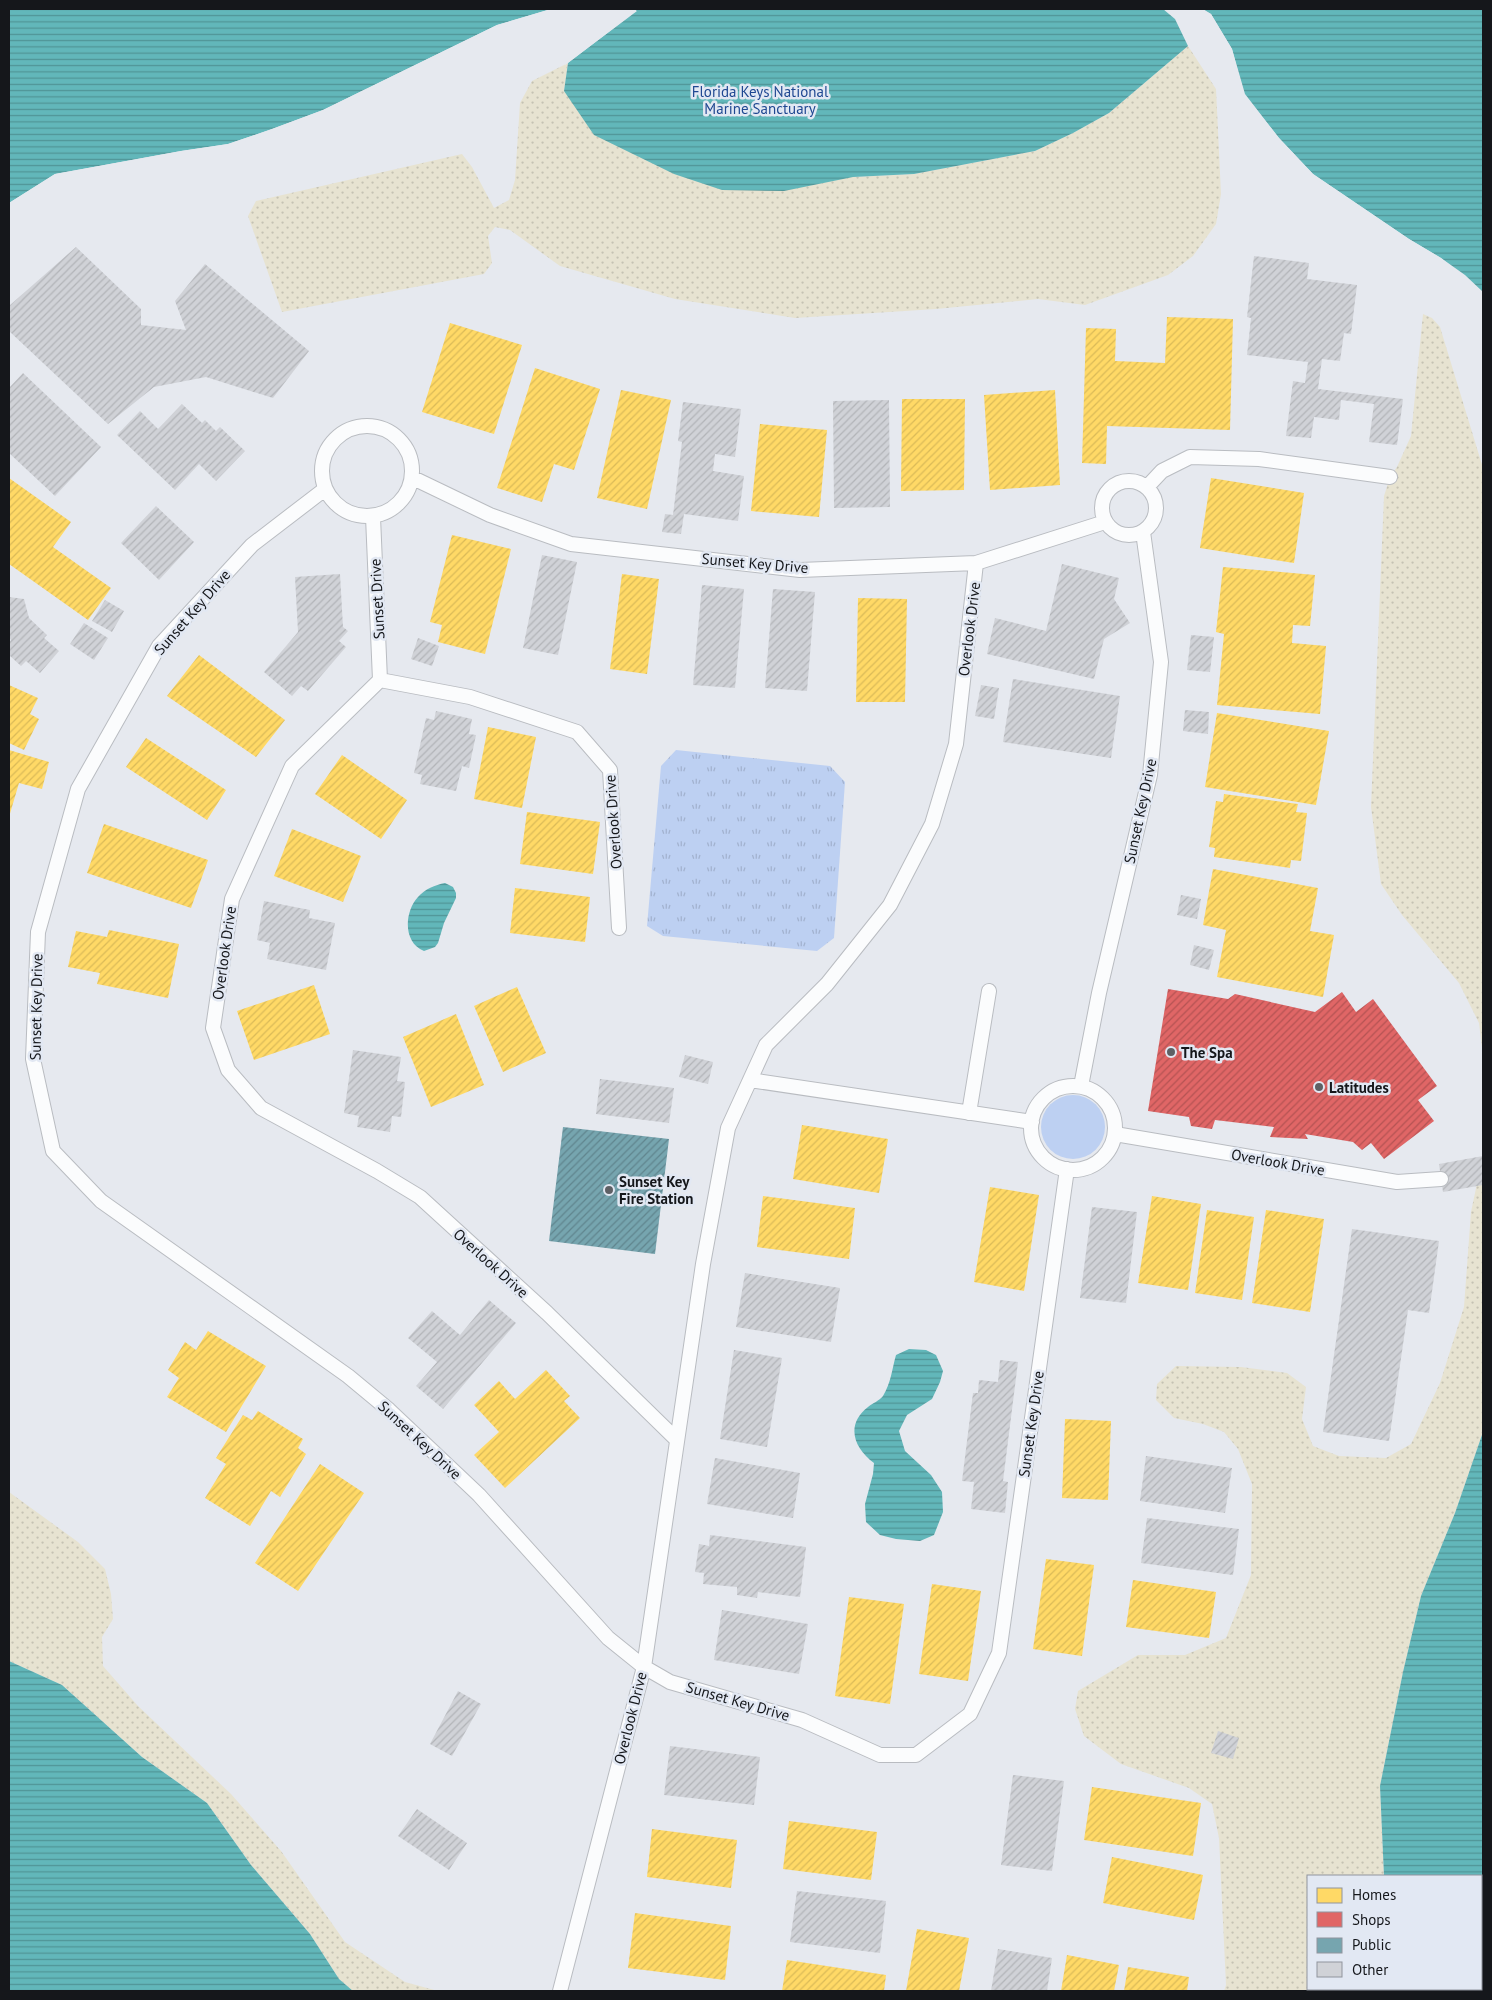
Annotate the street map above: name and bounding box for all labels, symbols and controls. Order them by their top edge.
park label: Florida Keys National Marine Sanctuary [692,82,829,118]
street label: Sunset Key Drive [701,549,809,577]
street label: Sunset Drive [365,558,389,640]
street label: Sunset Key Drive [150,565,234,659]
street label: Overlook Drive [954,581,984,677]
street label: Sunset Key Drive [1120,757,1160,865]
street label: Overlook Drive [600,774,626,870]
street label: Overlook Drive [208,905,240,1001]
street label: Sunset Key Drive [26,953,46,1061]
place label: The Spa [1181,1043,1233,1062]
marker: The Spa [1165,1046,1177,1058]
place label: Latitudes [1329,1078,1389,1097]
marker: Latitudes [1313,1081,1325,1093]
street label: Overlook Drive [1230,1144,1326,1180]
place label: Sunset Key Fire Station [619,1172,693,1208]
marker: Sunset Key Fire Station [603,1184,615,1196]
street label: Overlook Drive [449,1224,533,1302]
street label: Sunset Key Drive [1014,1370,1048,1478]
street label: Sunset Key Drive [374,1397,466,1483]
street label: Overlook Drive [609,1670,651,1766]
street label: Sunset Key Drive [684,1677,792,1725]
legend [1307,1875,1482,1990]
text: Homes [1352,1885,1396,1904]
text: Shops [1352,1910,1391,1929]
text: Public [1352,1935,1391,1954]
text: Other [1352,1960,1388,1979]

